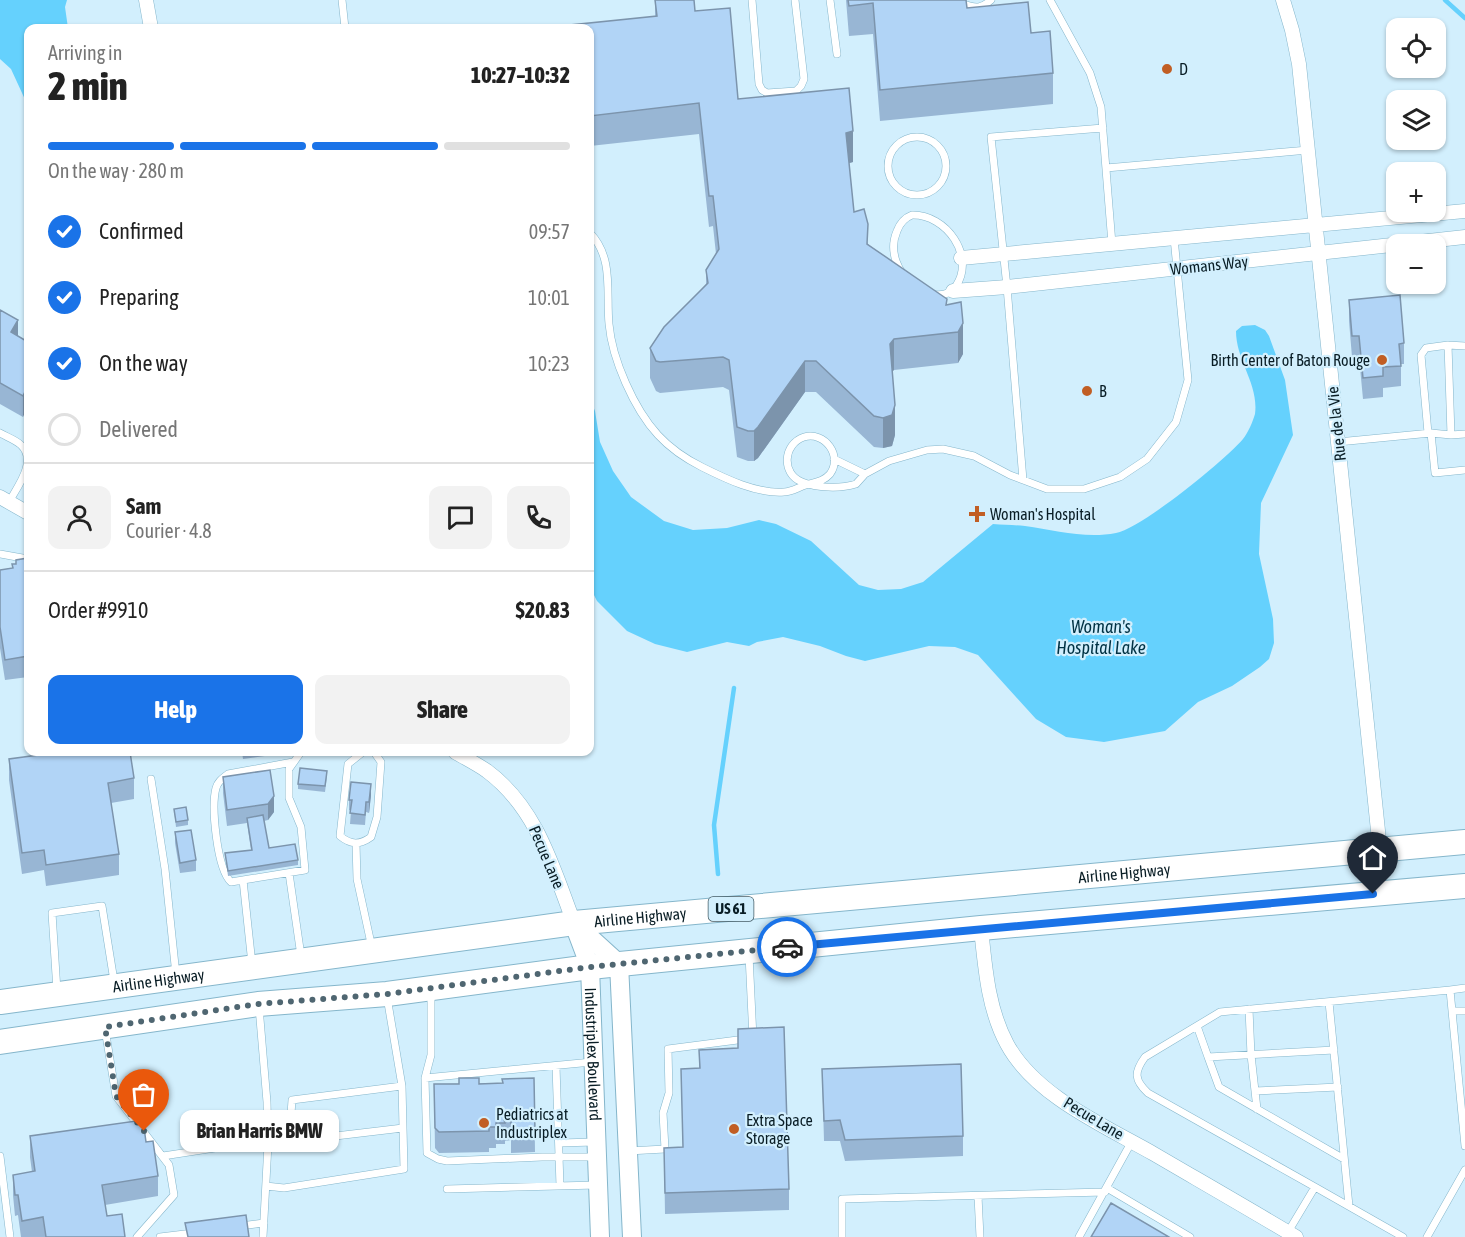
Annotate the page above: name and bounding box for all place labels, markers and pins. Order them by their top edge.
place label: D [1179,60,1188,78]
marker: D [1160,62,1174,76]
place label: Birth Center of Baton Rouge [1211,351,1370,370]
marker: Birth Center of Baton Rouge [1375,353,1389,367]
place label: B [1099,382,1107,400]
marker: B [1080,384,1094,398]
marker: Woman's Hospital [968,505,986,523]
place label: Woman's Hospital [990,505,1096,524]
pin [1347,832,1398,894]
pin [118,1069,169,1131]
place label: Pediatrics at Industriplex [496,1105,569,1142]
callout: Brian Harris BMW [180,1110,339,1152]
place label: Extra Space Storage [746,1111,813,1148]
marker: Pediatrics at Industriplex [477,1116,491,1130]
marker: Extra Space Storage [727,1122,741,1136]

